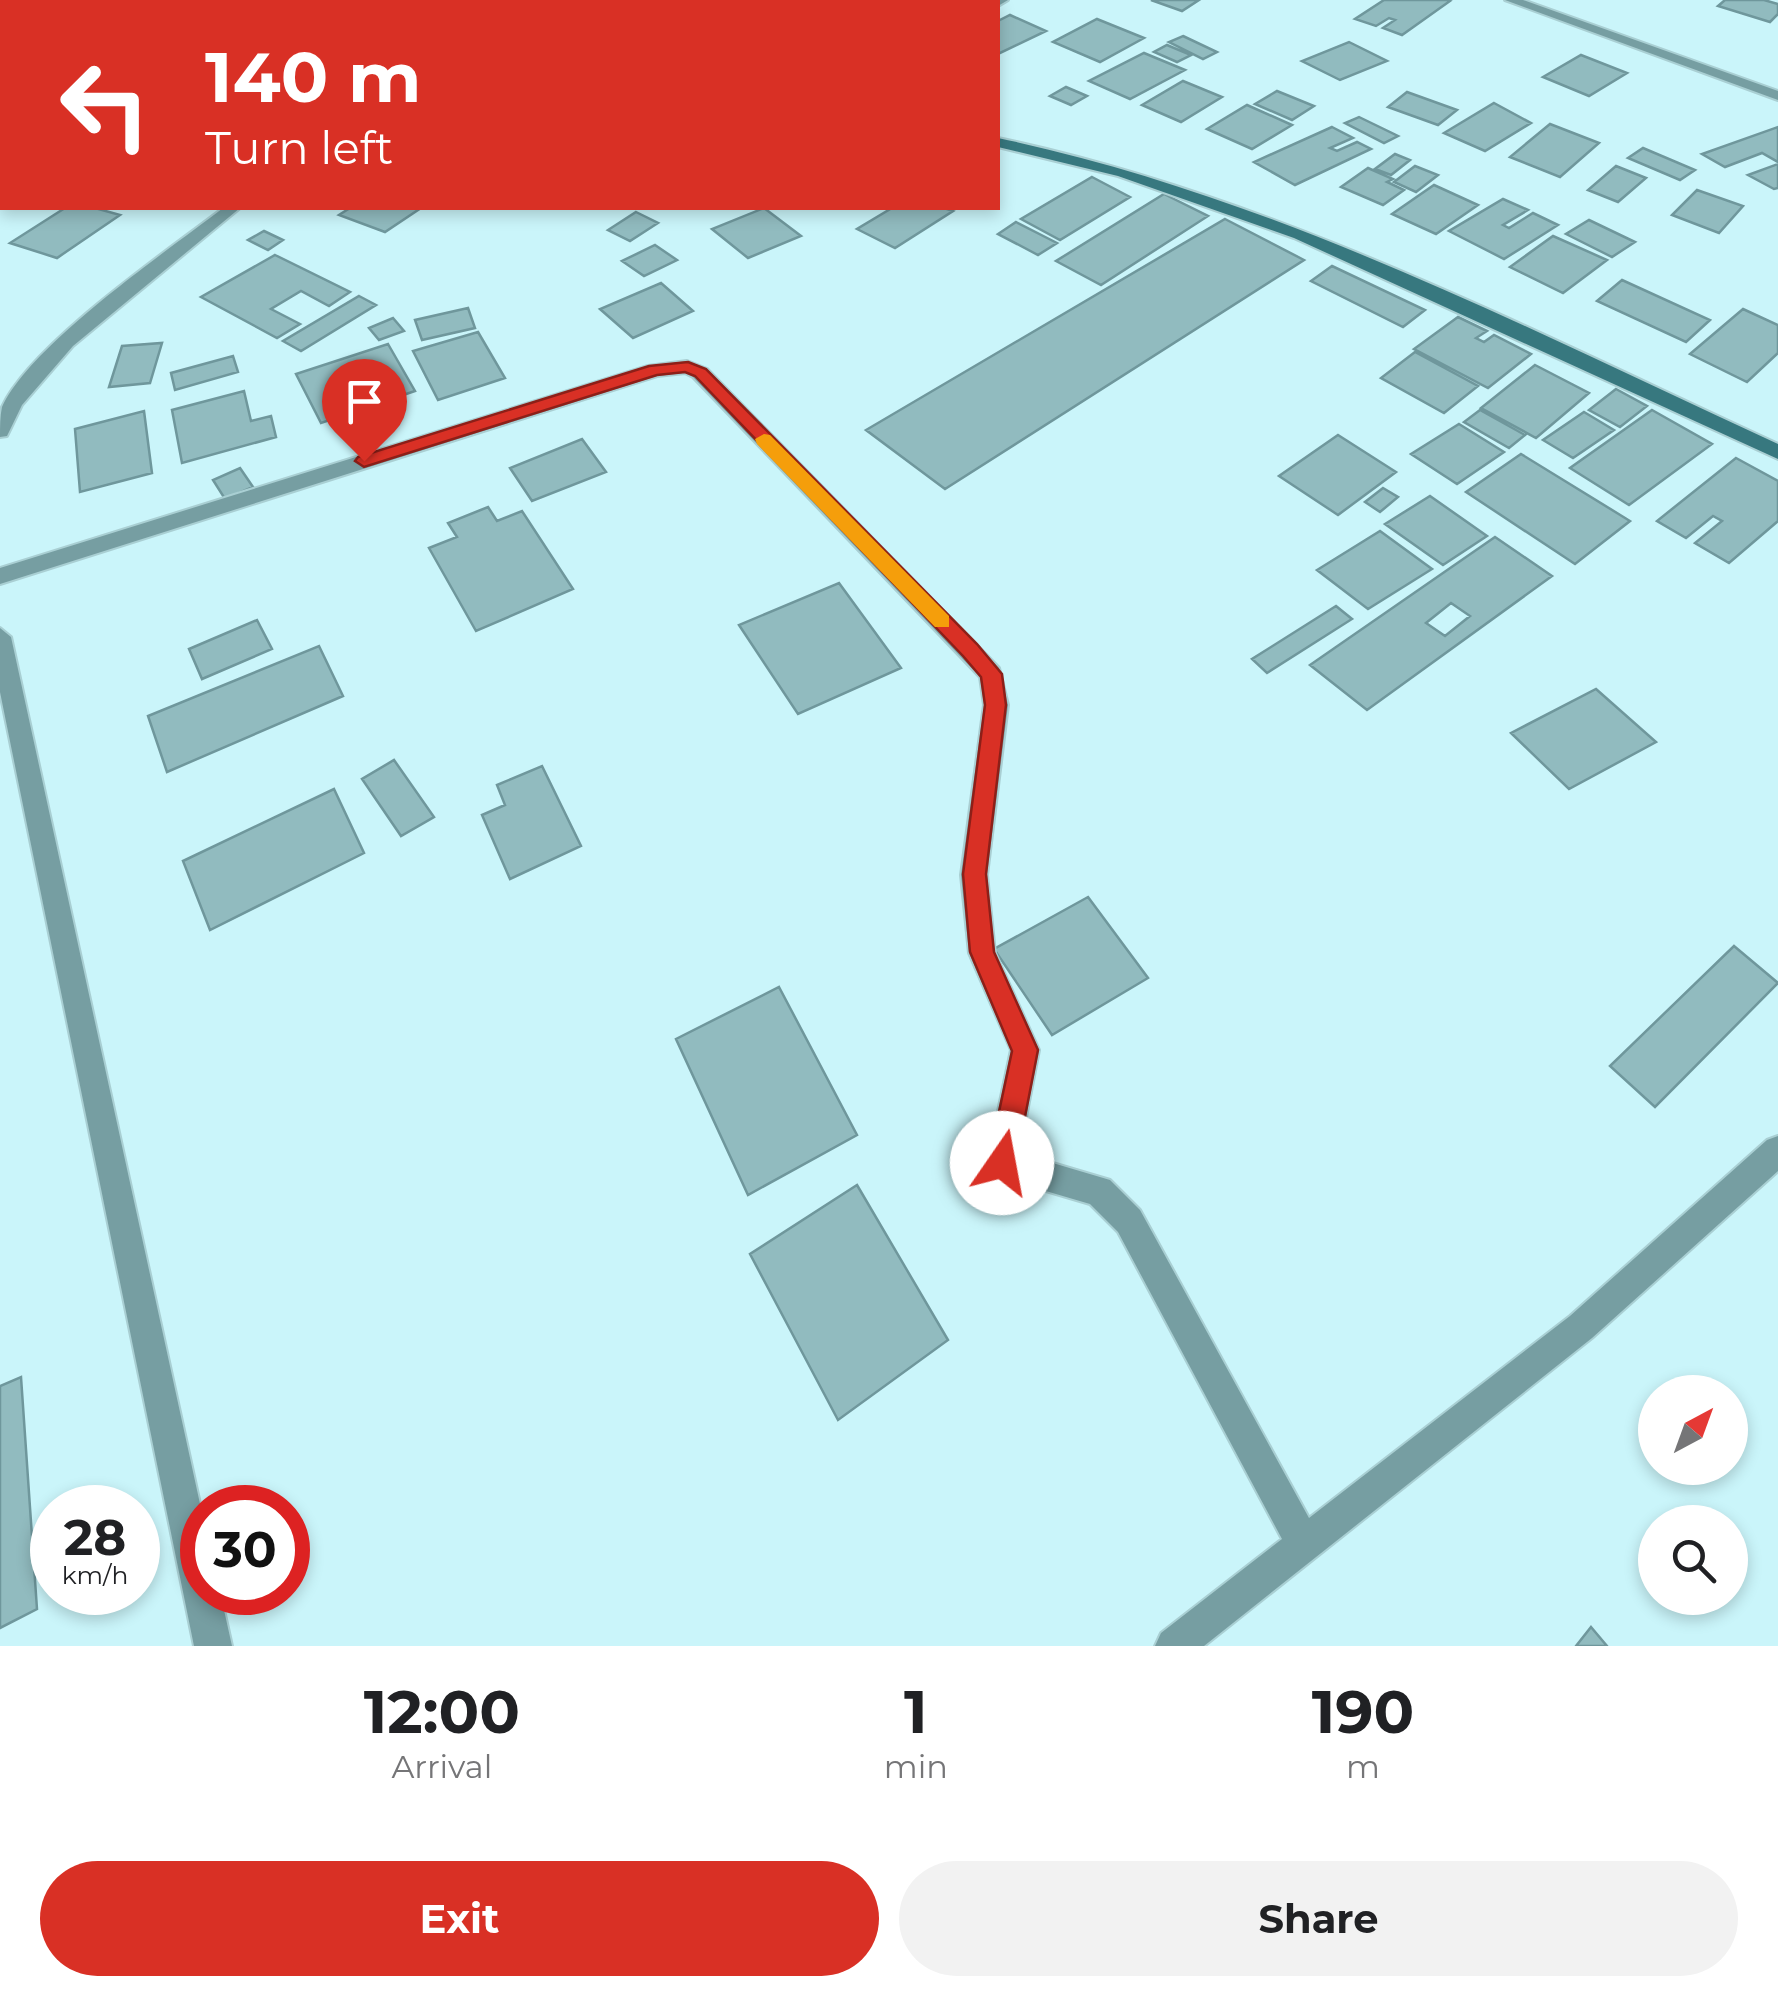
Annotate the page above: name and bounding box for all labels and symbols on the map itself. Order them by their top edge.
pin [322,359,407,462]
position arrow [950,1111,1054,1215]
north arrow [1638,1375,1748,1485]
speed limit sign: 30 [180,1485,310,1615]

